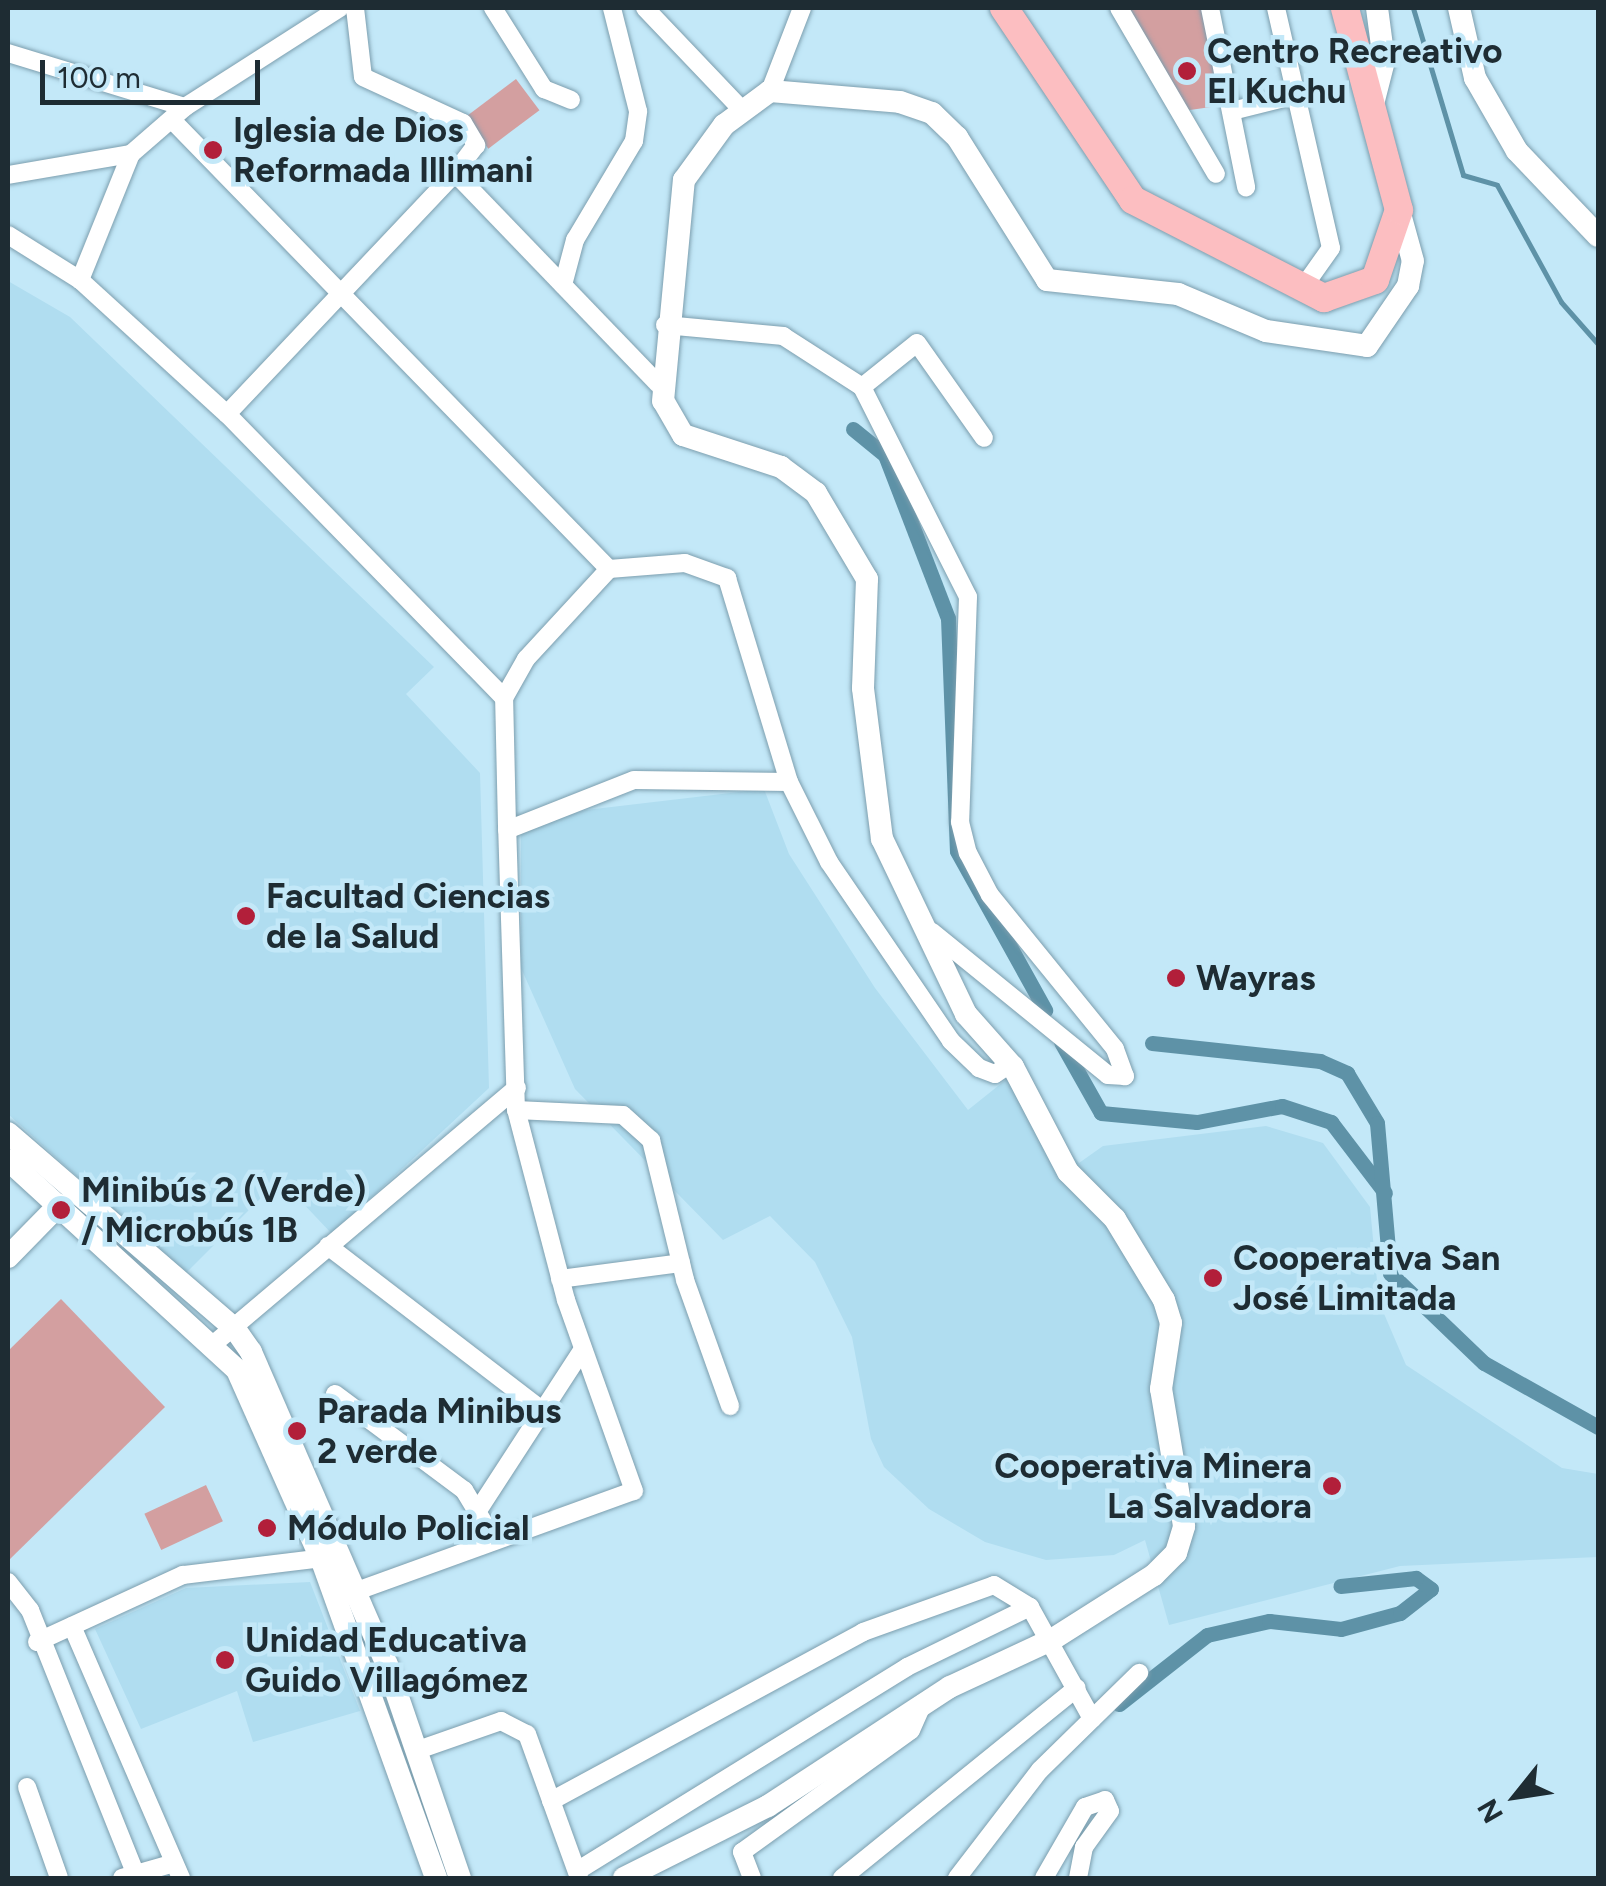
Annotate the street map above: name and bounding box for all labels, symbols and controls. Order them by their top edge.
place label: Centro Recreativo El Kuchu [1207,30,1503,112]
scale bar [45,40,265,102]
text: 100 m [57,59,141,96]
marker: Centro Recreativo El Kuchu [1176,60,1198,82]
place label: Iglesia de Dios Reformada Illimani [233,109,534,191]
marker: Iglesia de Dios Reformada Illimani [202,139,224,161]
place label: Facultad Ciencias de la Salud [266,875,550,957]
marker: Facultad Ciencias de la Salud [235,905,257,927]
place label: Wayras [1196,957,1316,999]
marker: Wayras [1165,967,1187,989]
place label: Minibús 2 (Verde) / Microbús 1B [81,1169,366,1251]
marker: Minibús 2 (Verde) / Microbús 1B [50,1199,72,1221]
place label: Cooperativa San José Limitada [1233,1237,1500,1319]
marker: Cooperativa San José Limitada [1202,1267,1224,1289]
place label: Parada Minibus 2 verde [317,1390,561,1472]
marker: Parada Minibus 2 verde [286,1420,308,1442]
place label: Cooperativa Minera La Salvadora [994,1445,1312,1527]
marker: Cooperativa Minera La Salvadora [1321,1475,1343,1497]
place label: Módulo Policial [287,1507,530,1549]
marker: Módulo Policial [256,1517,278,1539]
place label: Unidad Educativa Guido Villagómez [245,1619,528,1701]
marker: Unidad Educativa Guido Villagómez [214,1649,236,1671]
north arrow [1466,1746,1566,1846]
text: N [1470,1793,1510,1829]

